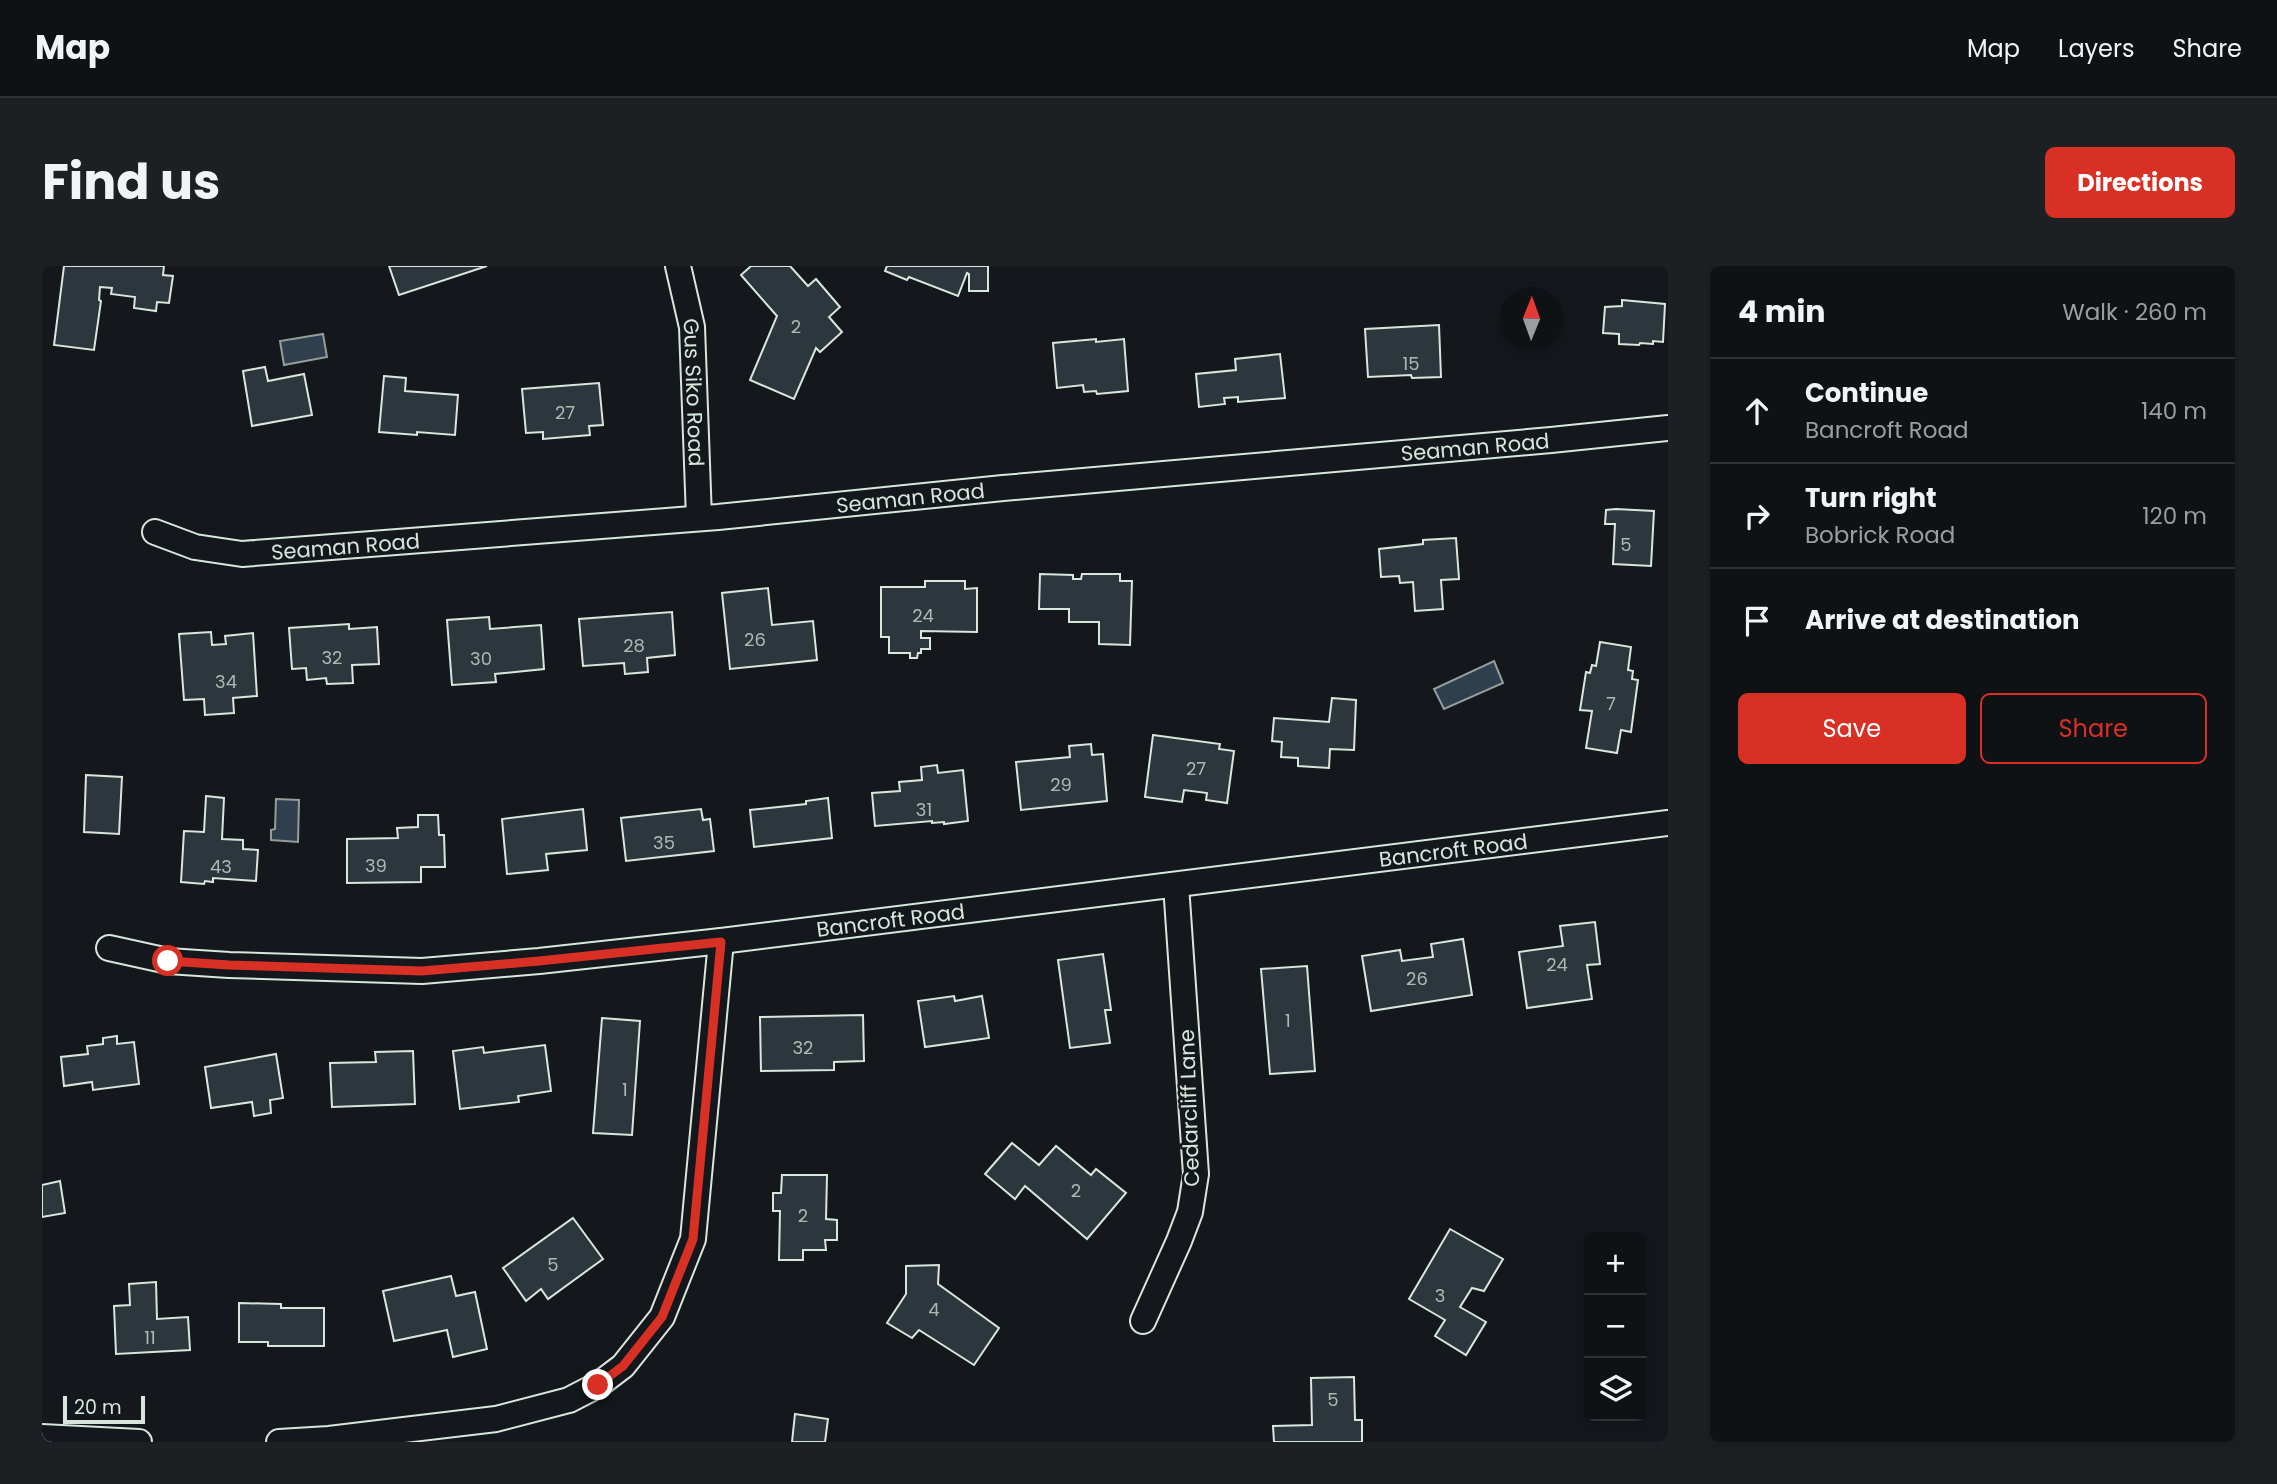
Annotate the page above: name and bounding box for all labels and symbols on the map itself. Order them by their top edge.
north arrow [1500,287,1563,350]
house number: 2 [791,314,801,339]
street label: Gus Siko Road [676,315,712,467]
house number: 15 [1402,351,1420,376]
house number: 27 [555,400,575,425]
street label: Seaman Road [1400,426,1551,468]
street label: Seaman Road [835,475,986,519]
street label: Seaman Road [270,526,421,566]
house number: 5 [1620,532,1632,557]
house number: 24 [912,603,934,628]
house number: 26 [744,627,766,652]
house number: 28 [623,633,645,658]
house number: 32 [322,645,342,670]
house number: 30 [470,646,492,671]
house number: 34 [215,669,237,694]
house number: 7 [1606,691,1616,716]
house number: 27 [1186,756,1206,781]
house number: 29 [1050,772,1072,797]
house number: 31 [916,797,932,822]
street label: Bancroft Road [1377,826,1529,873]
house number: 35 [653,830,675,855]
house number: 39 [365,853,387,878]
house number: 43 [210,854,232,879]
street label: Bancroft Road [815,896,966,944]
route start [152,945,183,976]
house number: 24 [1546,952,1568,977]
house number: 26 [1406,966,1428,991]
house number: 1 [1285,1008,1291,1033]
street label: Cedarcliff Lane [1172,1029,1206,1187]
house number: 32 [793,1035,813,1060]
house number: 1 [622,1077,628,1102]
house number: 2 [1071,1178,1081,1203]
house number: 2 [798,1203,808,1228]
house number: 5 [547,1252,559,1277]
house number: 3 [1435,1283,1445,1308]
house number: 4 [928,1297,940,1322]
house number: 11 [144,1325,156,1350]
route end [582,1369,613,1400]
house number: 5 [1327,1387,1339,1412]
scale bar [63,1393,145,1425]

